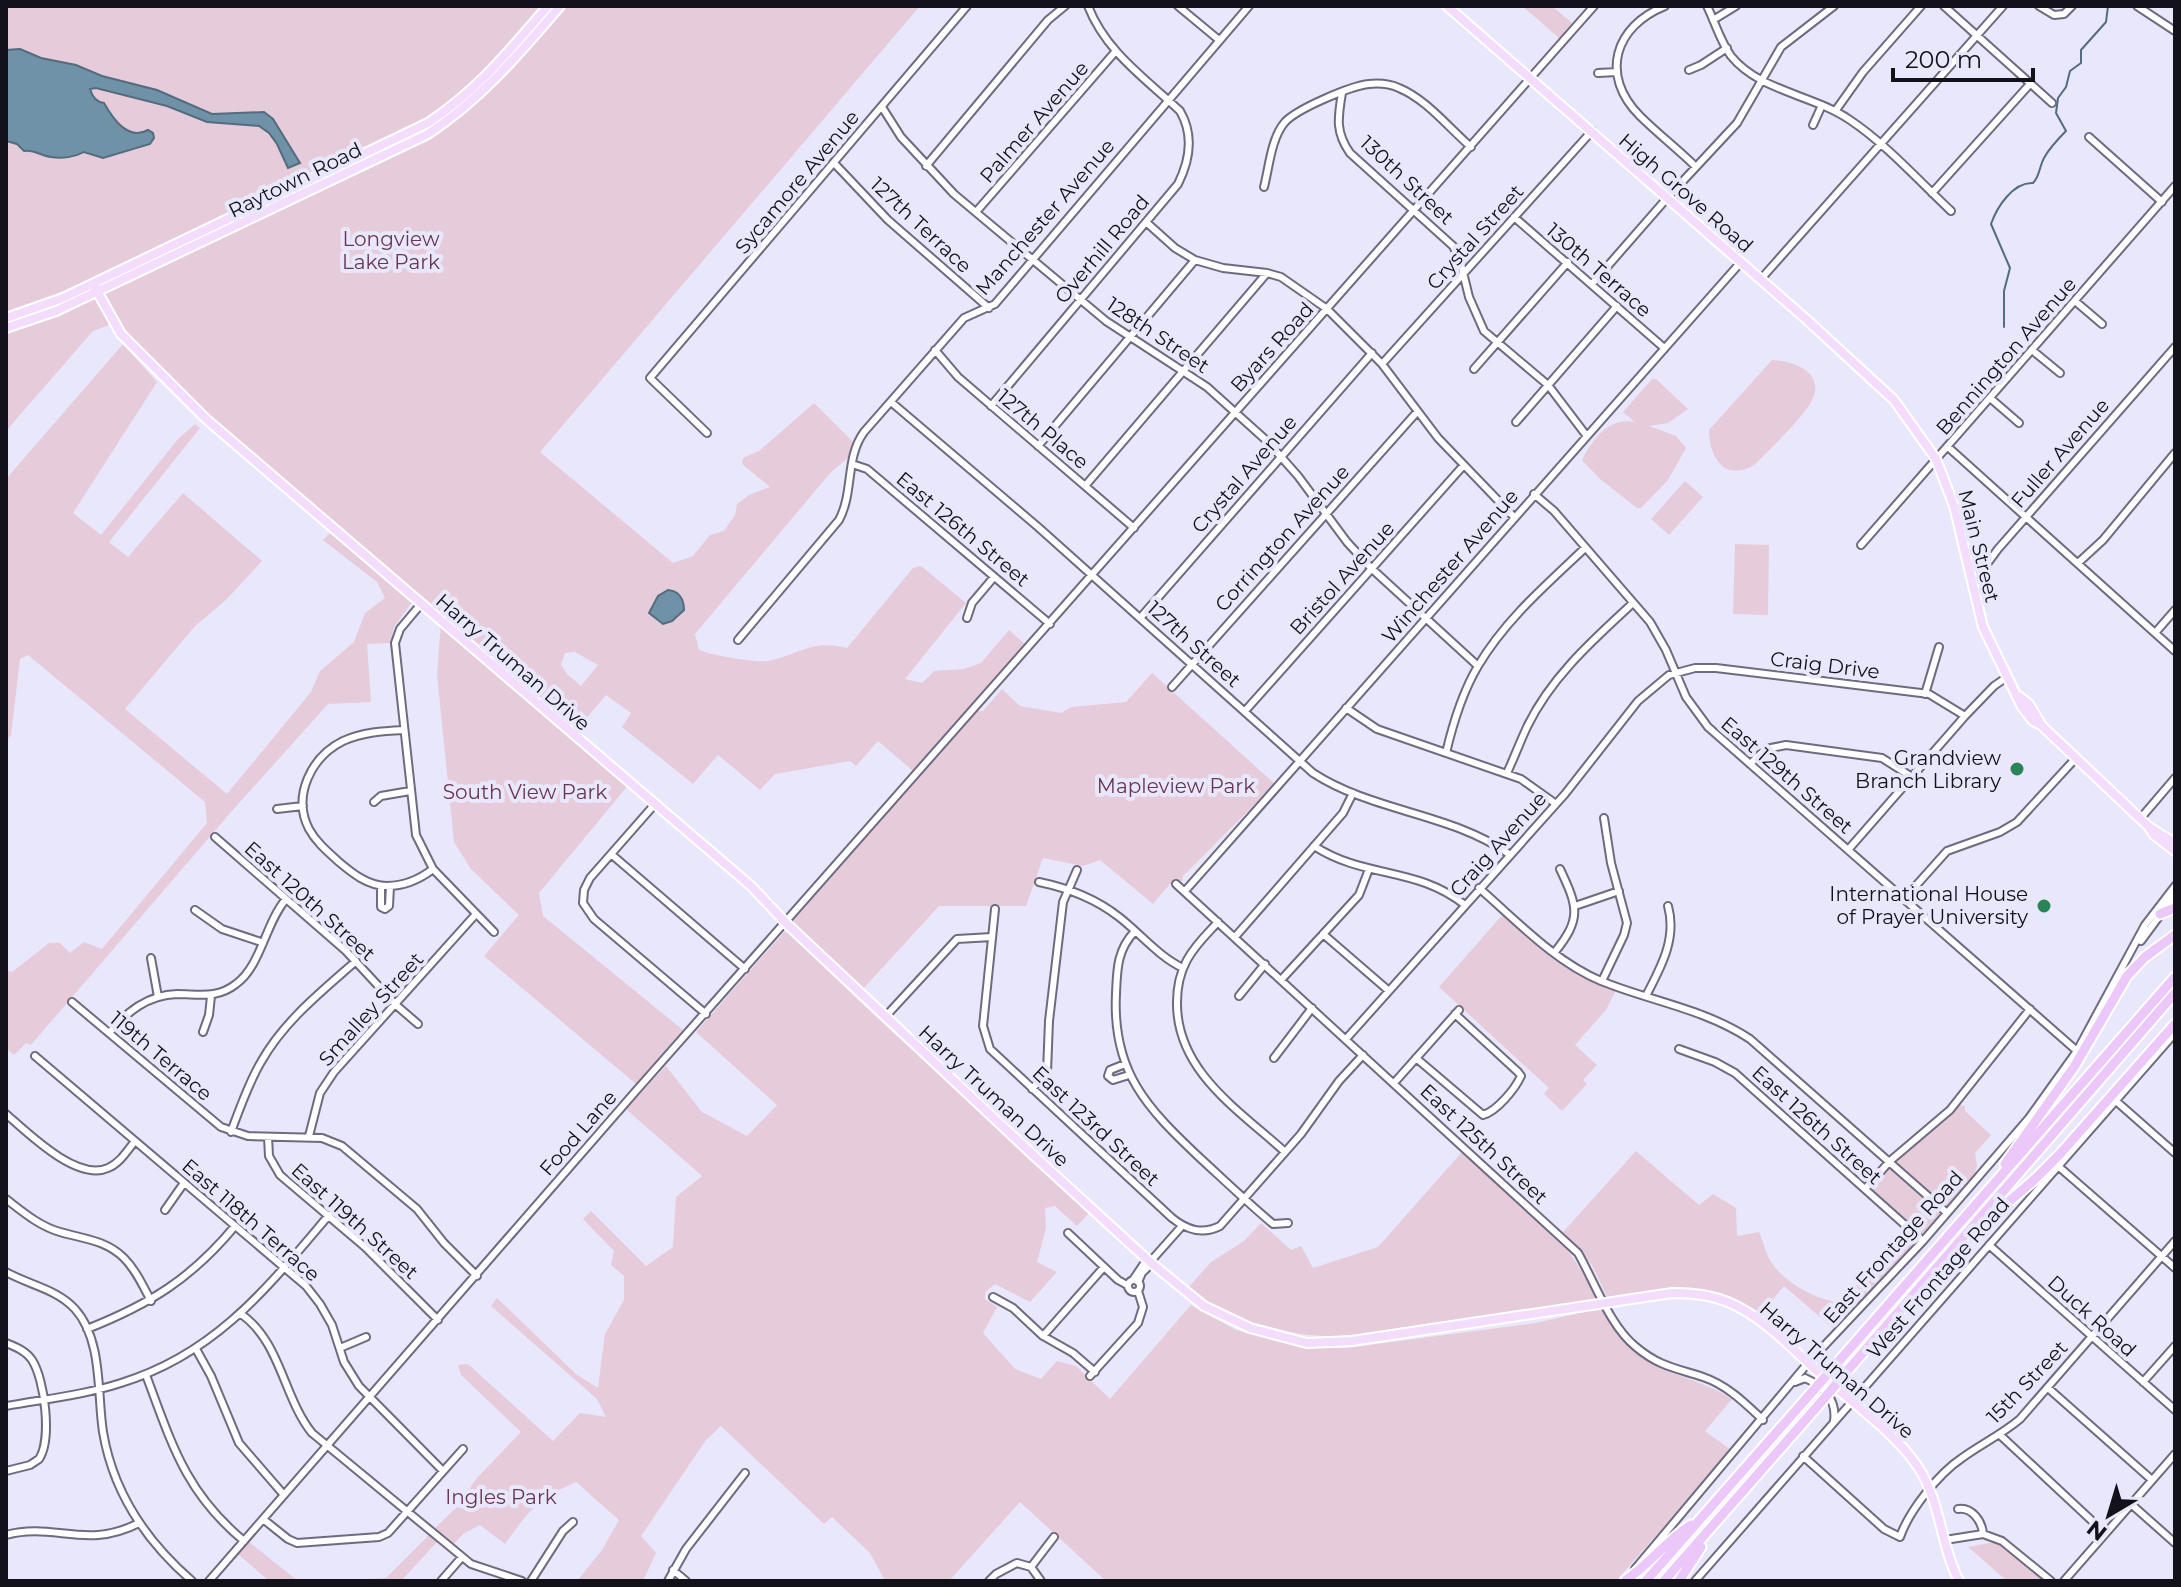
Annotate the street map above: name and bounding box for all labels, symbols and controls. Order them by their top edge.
scale bar [1893,32,2033,82]
text: 200 m [1905,45,1982,74]
street label: Palmer Avenue [975,56,1093,188]
street label: Sycamore Avenue [730,105,864,259]
street label: High Grove Road [1614,128,1758,258]
street label: 130th Street [1355,131,1459,229]
street label: Manchester Avenue [971,134,1119,300]
street label: Raytown Road [224,137,366,223]
street label: 127th Terrace [865,172,977,278]
street label: Crystal Street [1422,179,1528,295]
street label: Overhill Road [1050,190,1154,308]
street label: 130th Terrace [1542,218,1656,322]
park label: Longview Lake Park [342,227,440,274]
street label: Bennington Avenue [1931,272,2081,440]
street label: 128th Street [1102,292,1214,378]
street label: Byars Road [1225,297,1319,397]
street label: 127th Place [993,384,1093,474]
street label: Fuller Avenue [2006,393,2114,513]
street label: Crystal Avenue [1186,410,1302,538]
street label: Corrington Avenue [1210,460,1354,616]
street label: East 126th Street [892,466,1034,592]
street label: Winchester Avenue [1377,484,1523,648]
street label: Main Street [1953,487,2005,605]
street label: Bristol Avenue [1285,516,1399,640]
street label: Harry Truman Drive [431,588,595,736]
street label: 127th Street [1142,596,1246,692]
street label: Craig Drive [1769,646,1881,684]
street label: East 129th Street [1716,711,1858,839]
place label: Grandview Branch Library [1855,746,2001,793]
marker: Grandview Branch Library [2008,760,2026,778]
park label: Mapleview Park [1097,774,1255,798]
park label: South View Park [443,780,607,804]
street label: Craig Avenue [1445,787,1551,901]
street label: East 120th Street [240,836,380,966]
place label: International House of Prayer University [1829,882,2028,929]
marker: International House of Prayer University [2035,897,2053,915]
street label: Smalley Street [314,947,428,1071]
street label: 119th Terrace [105,1006,217,1106]
street label: Harry Truman Drive [914,1020,1074,1172]
street label: East 126th Street [1747,1060,1887,1190]
street label: East 123rd Street [1027,1061,1165,1191]
street label: East 125th Street [1415,1079,1553,1209]
street label: Food Lane [534,1085,622,1181]
street label: East 118th Terrace [177,1154,325,1286]
street label: East 119th Street [287,1158,423,1284]
street label: East Frontage Road [1818,1166,1968,1328]
street label: West Frontage Road [1862,1193,2014,1363]
street label: Duck Road [2043,1270,2141,1362]
street label: Harry Truman Drive [1755,1296,1919,1444]
street label: 15th Street [1982,1336,2072,1428]
north arrow [2069,1475,2149,1555]
park label: Ingles Park [445,1485,557,1509]
text: N [2082,1514,2112,1546]

